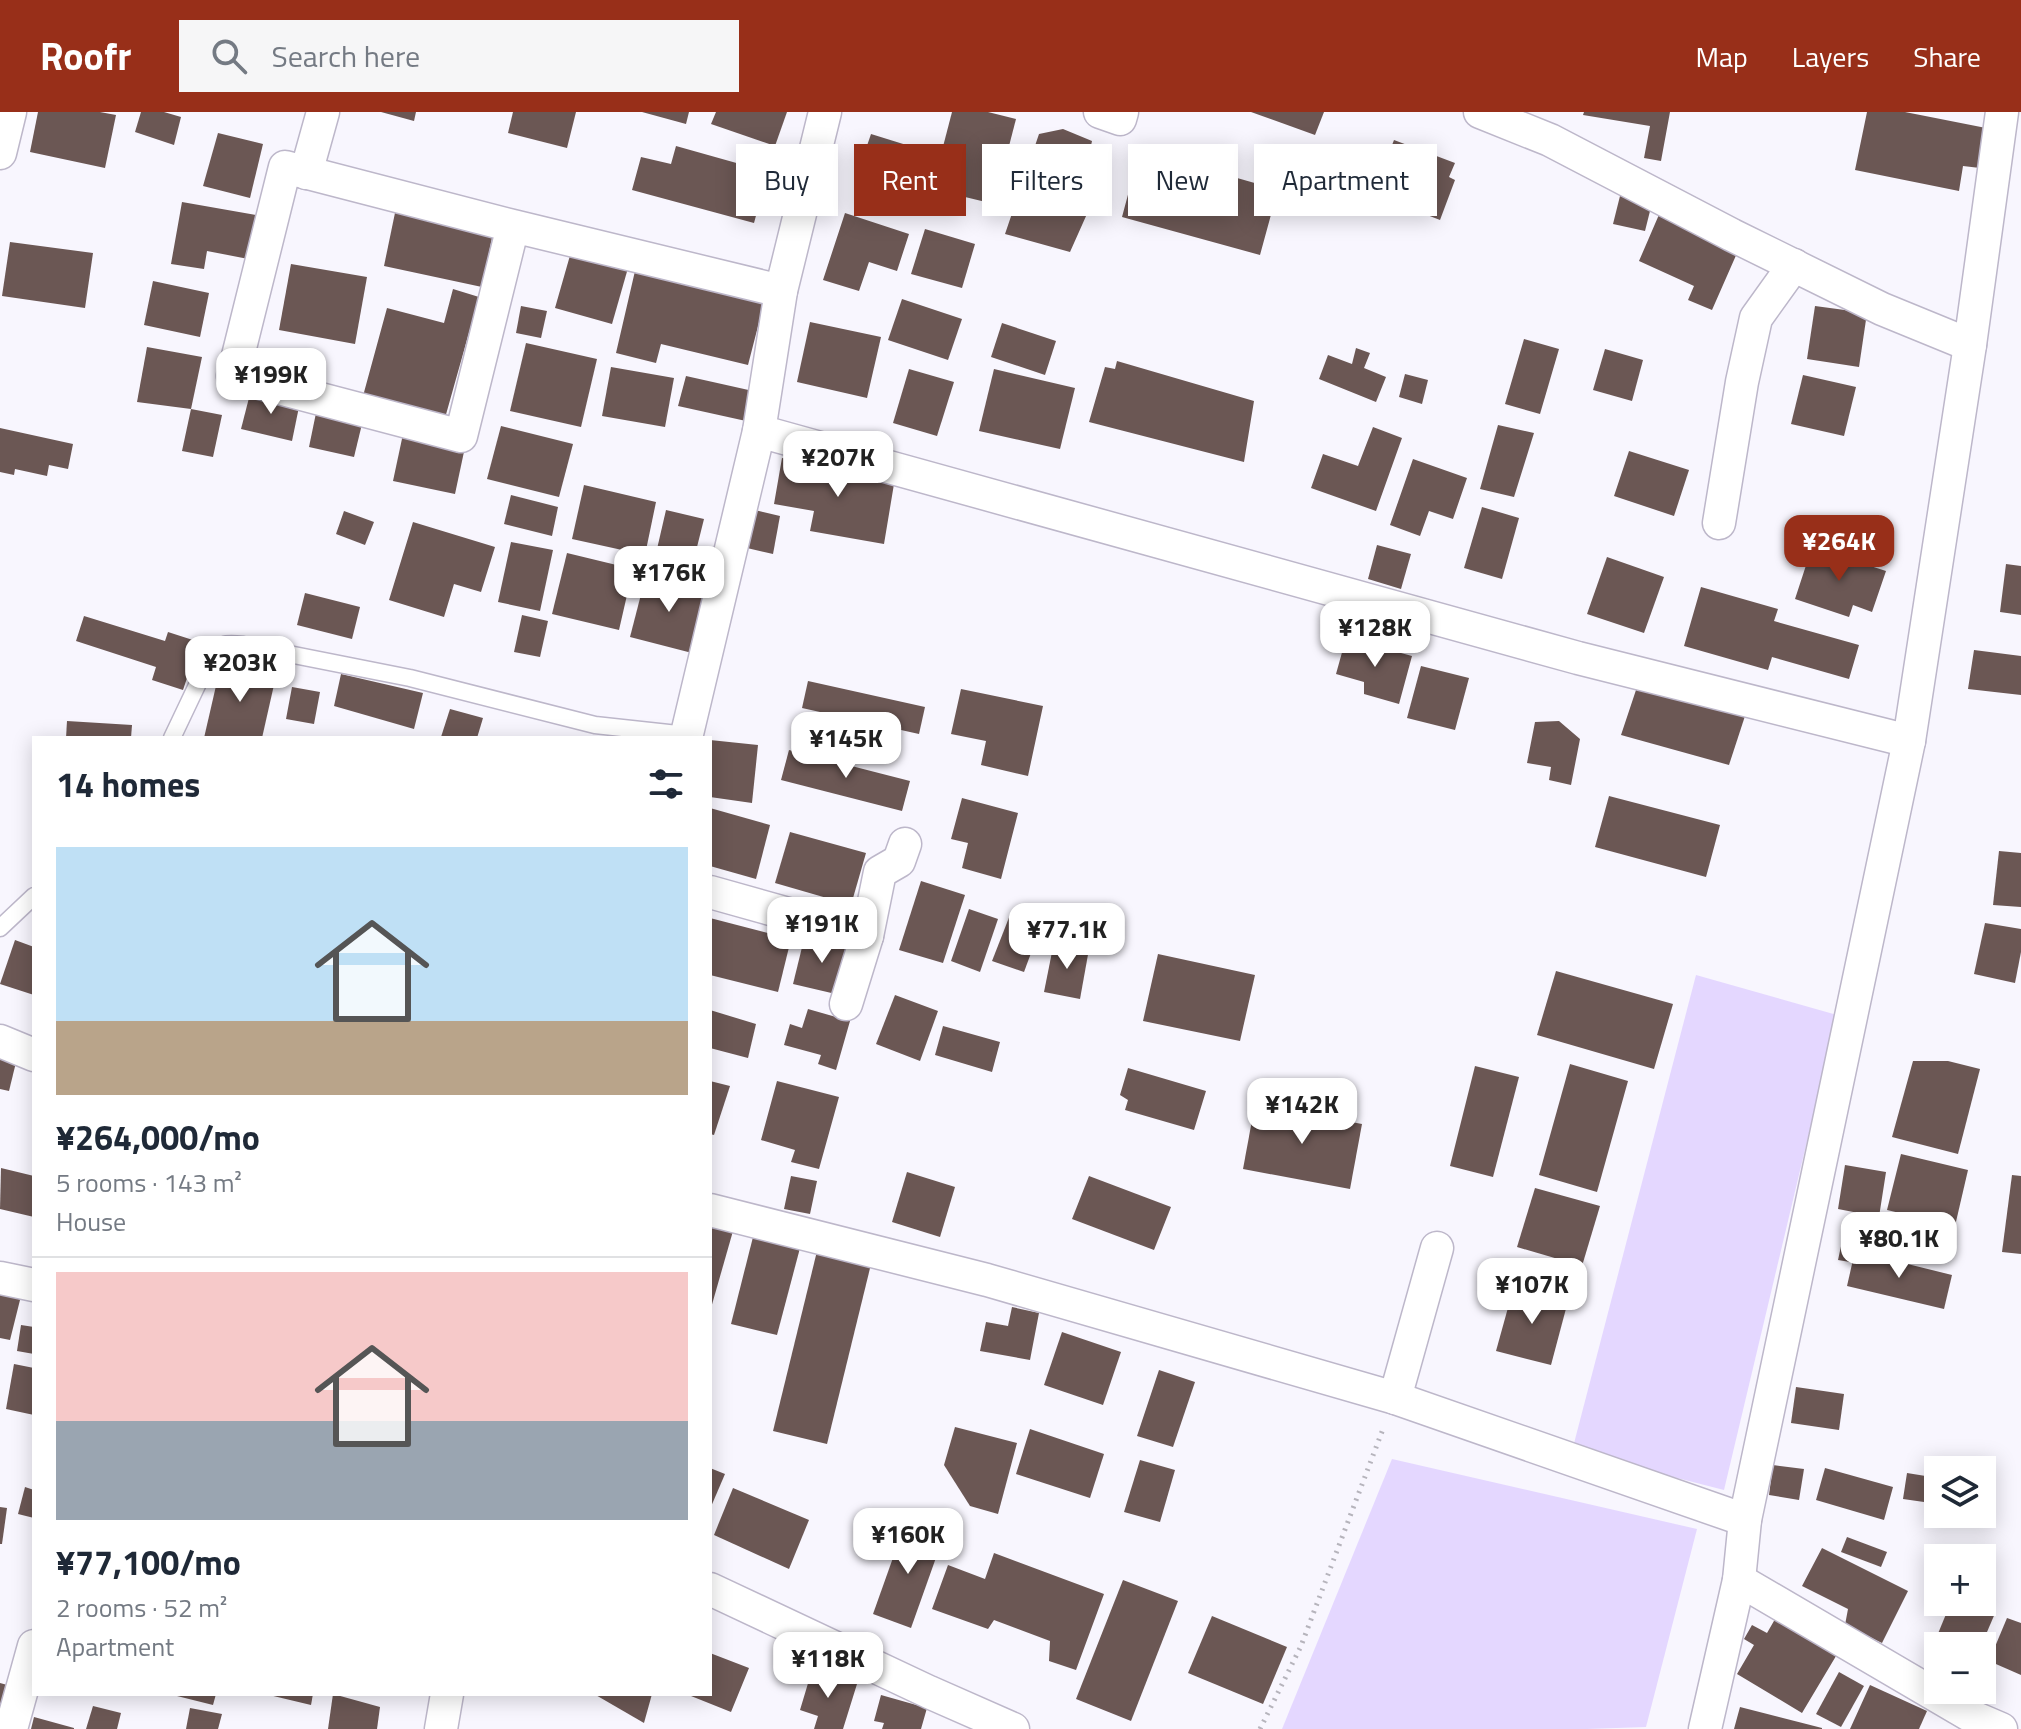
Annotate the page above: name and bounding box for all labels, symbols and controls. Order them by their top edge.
search box [179,20,739,92]
text: Roofr [40,27,131,85]
text: Search here [271,33,420,79]
icon: search [207,34,251,78]
text: Map [1695,35,1748,78]
text: Layers [1792,35,1869,78]
text: Share [1913,35,1981,78]
chip: Buy [736,144,838,216]
chip: Rent [854,144,966,216]
chip: Filters [982,144,1112,216]
chip: New [1128,144,1238,216]
chip: Apartment [1254,144,1437,216]
pin: ¥199K [215,348,327,416]
text: ¥199K [234,354,308,393]
pin: ¥207K [782,431,894,499]
text: ¥207K [801,437,875,476]
pin: ¥264K [1783,515,1895,583]
text: ¥264K [1802,521,1876,560]
pin: ¥176K [613,546,725,614]
text: ¥176K [632,552,706,591]
pin: ¥128K [1319,601,1431,669]
text: ¥128K [1338,607,1412,646]
pin: ¥203K [184,636,296,704]
text: ¥203K [203,642,277,681]
pin: ¥145K [790,712,902,780]
text: ¥145K [809,718,883,757]
text: 14 homes [56,758,200,810]
icon: filters [644,762,688,806]
pin: ¥191K [766,897,878,965]
icon: home [300,899,444,1043]
text: ¥191K [785,903,859,942]
pin: ¥77.1K [1002,903,1132,971]
text: ¥77.1K [1027,909,1107,948]
pin: ¥142K [1246,1078,1358,1146]
text: ¥142K [1265,1084,1339,1123]
text: ¥264,000/mo [56,1111,260,1163]
text: 5 rooms · 143 m² [56,1163,242,1202]
text: House [56,1202,126,1241]
pin: ¥80.1K [1834,1212,1964,1280]
text: ¥80.1K [1859,1218,1939,1257]
pin: ¥107K [1476,1258,1588,1326]
text: ¥107K [1495,1264,1569,1303]
icon: home [300,1324,444,1468]
map controls [1924,1456,1996,1704]
button: layers [1924,1456,1996,1528]
pin: ¥160K [852,1508,964,1576]
text: ¥160K [871,1514,945,1553]
text: ¥77,100/mo [56,1536,241,1588]
button: + [1924,1544,1996,1616]
text: 2 rooms · 52 m² [56,1588,227,1627]
text: Apartment [56,1627,174,1666]
pin: ¥118K [772,1632,884,1700]
button: − [1924,1632,1996,1704]
text: ¥118K [791,1638,865,1677]

